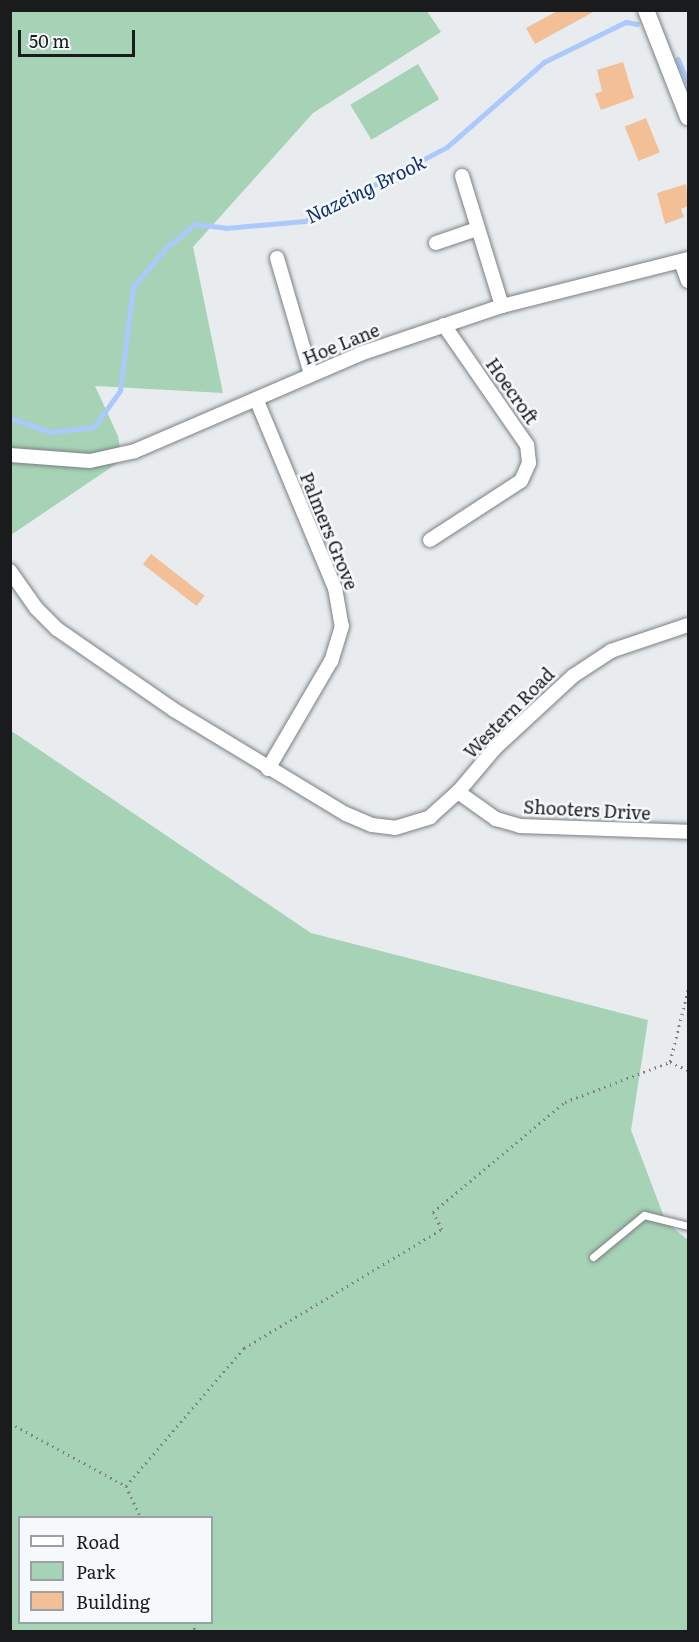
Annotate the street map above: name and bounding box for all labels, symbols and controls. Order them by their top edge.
scale bar [21,18,138,56]
text: 50 m [29,27,70,54]
water label: Nazeing Brook [301,149,429,227]
street label: Hoe Lane [300,319,382,369]
street label: Hoecroft [481,354,543,428]
street label: Palmers Grove [296,469,362,593]
street label: Western Road [459,663,559,763]
street label: Shooters Drive [523,796,651,824]
legend [18,1516,213,1624]
text: Road [76,1528,120,1555]
text: Park [76,1558,115,1585]
text: Building [76,1588,150,1615]

